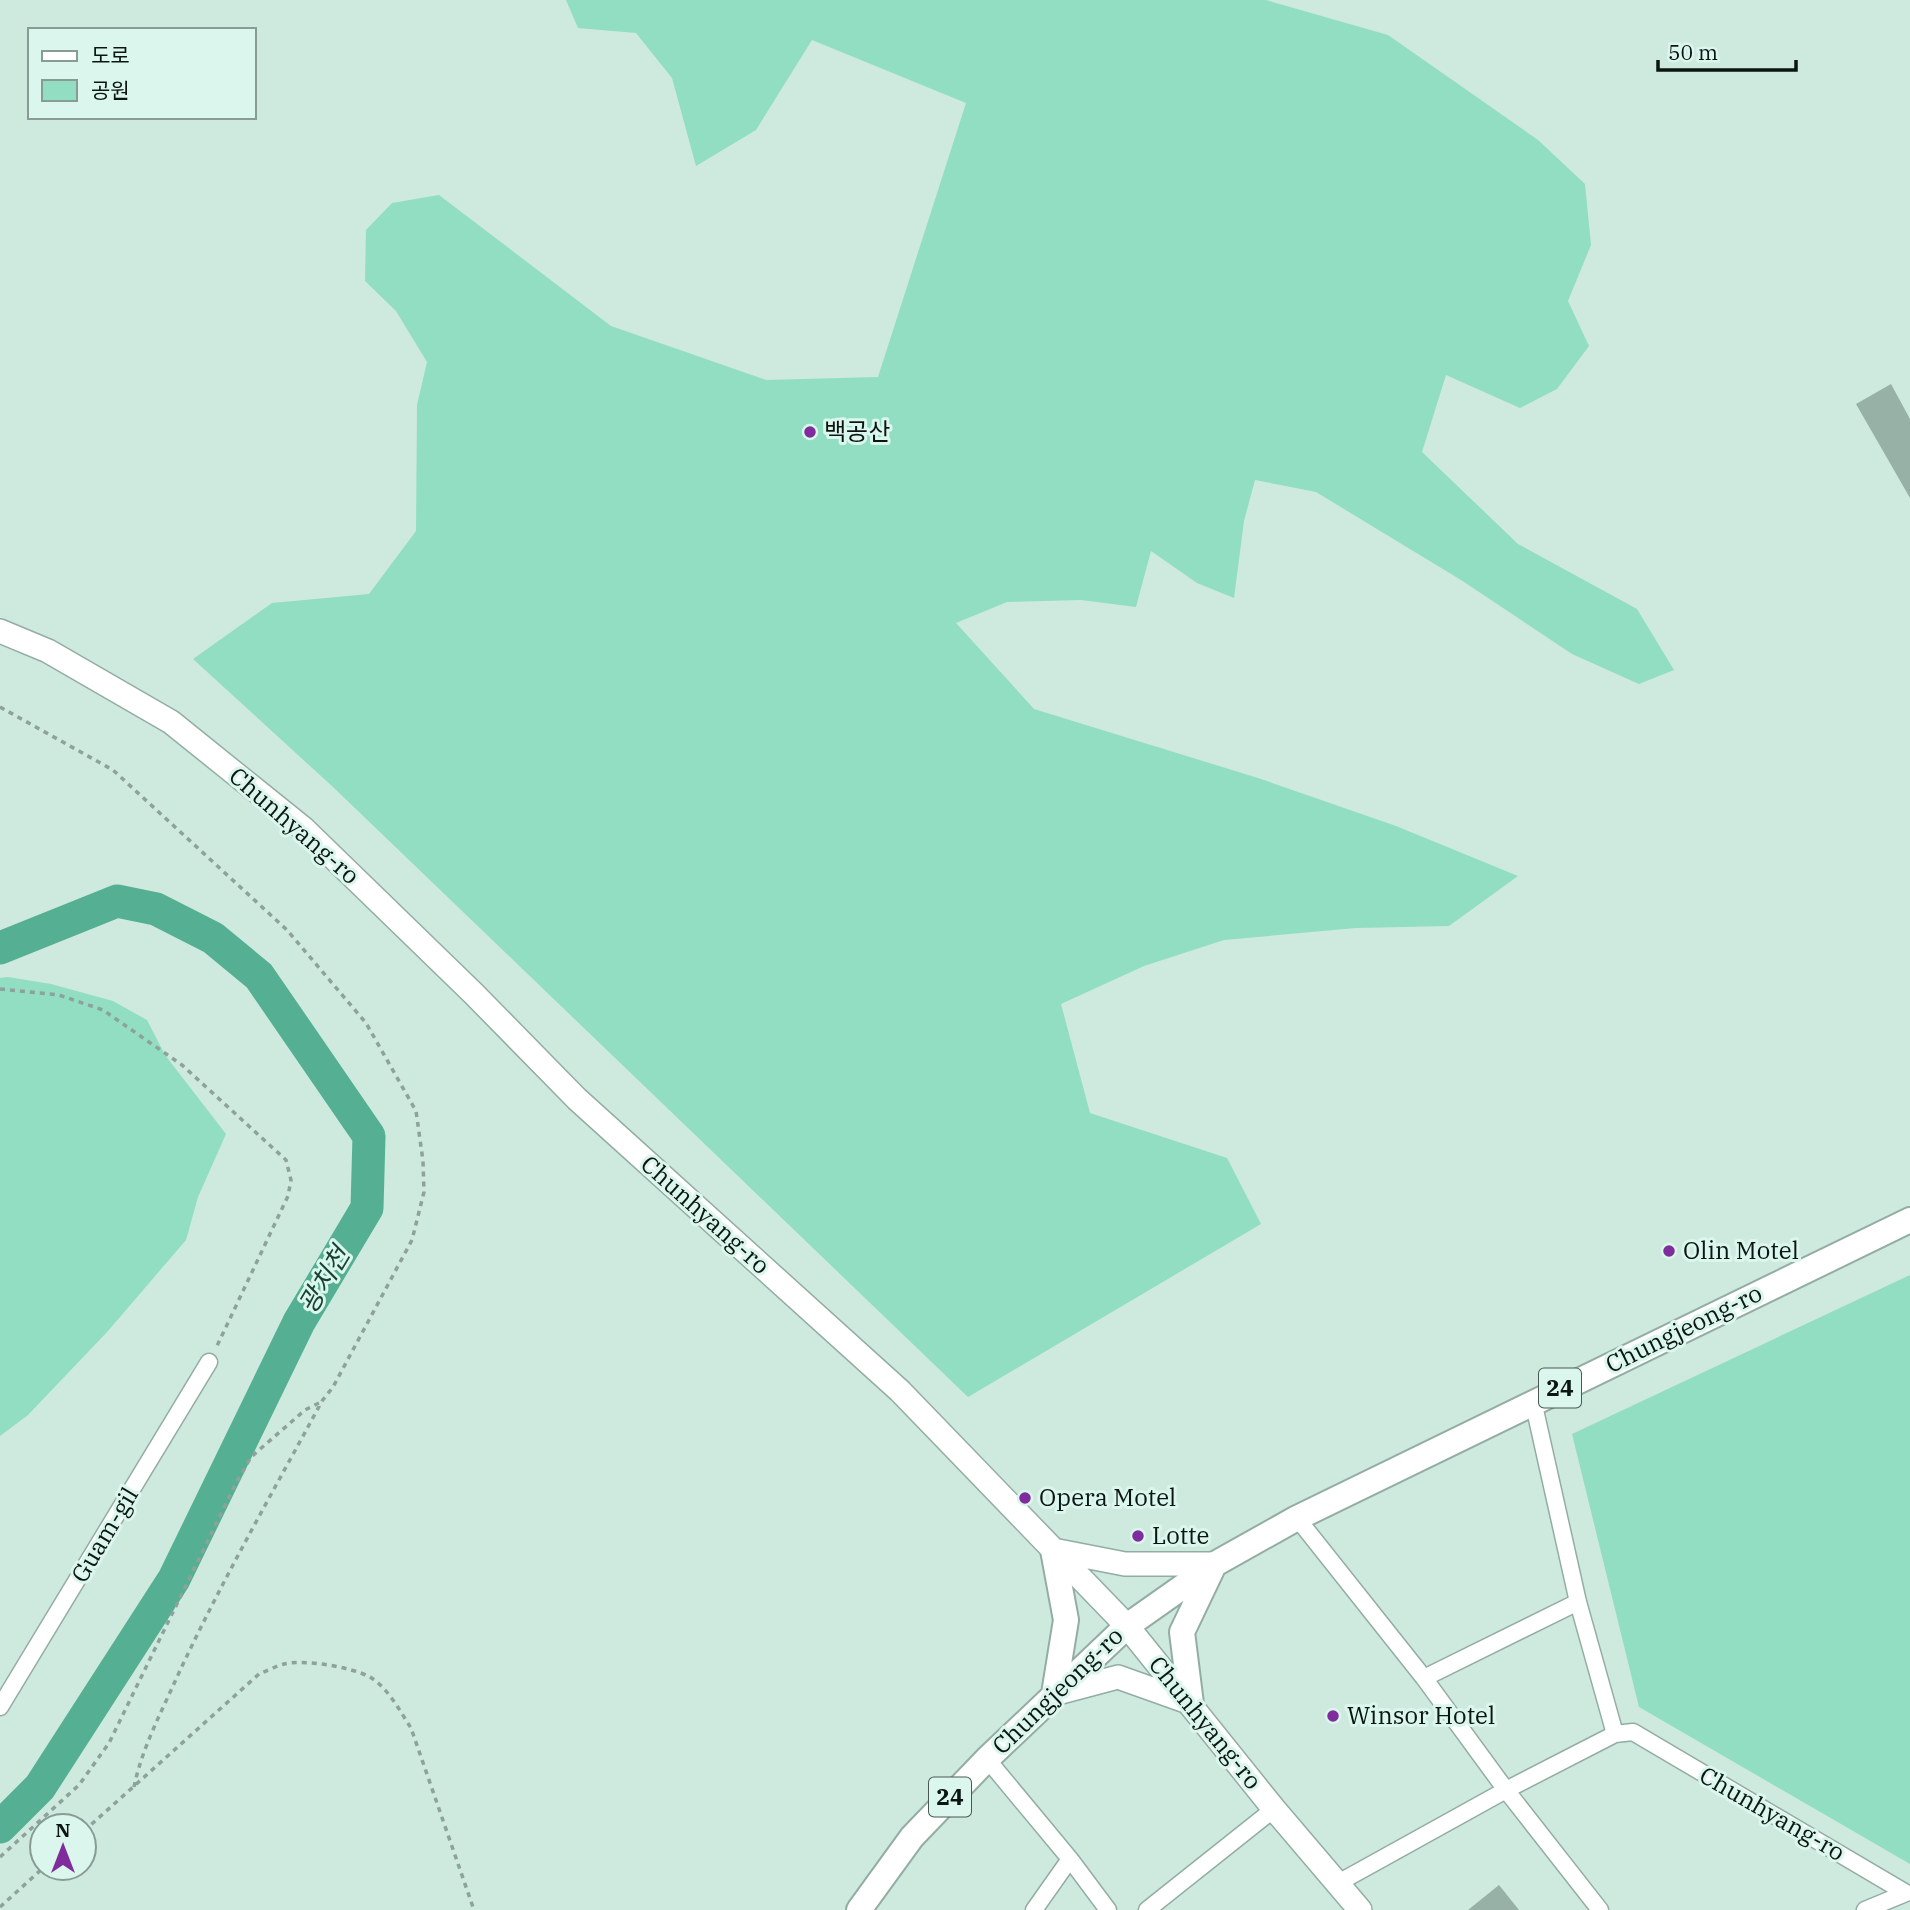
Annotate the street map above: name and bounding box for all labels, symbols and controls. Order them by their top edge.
legend [28,28,256,119]
scale bar [1658,28,1796,72]
text: 50 m [1668,38,1718,66]
text: 도로 [91,41,130,69]
text: 공원 [91,76,130,104]
place label: 백공산 [824,415,890,447]
marker: 백공산 [802,424,818,440]
street label: Chunhyang-ro [223,760,367,891]
street label: Chunhyang-ro [634,1148,777,1281]
place label: Olin Motel [1683,1234,1799,1266]
water label: 광치천 [290,1237,358,1319]
marker: Olin Motel [1661,1243,1677,1259]
street label: Chungjeong-ro [1600,1276,1767,1380]
road number: 24 [1539,1368,1581,1408]
street label: Guam-gil [63,1481,145,1588]
place label: Opera Motel [1039,1481,1176,1513]
marker: Opera Motel [1017,1490,1033,1506]
place label: Lotte [1152,1519,1209,1551]
marker: Lotte [1130,1528,1146,1544]
street label: Chungjeong-ro [985,1620,1130,1761]
street label: Chunhyang-ro [1142,1649,1270,1796]
place label: Winsor Hotel [1347,1699,1495,1731]
marker: Winsor Hotel [1325,1708,1341,1724]
street label: Chunhyang-ro [1694,1759,1851,1868]
road number: 24 [929,1778,971,1816]
north arrow [28,1812,98,1882]
text: N [55,1818,71,1842]

